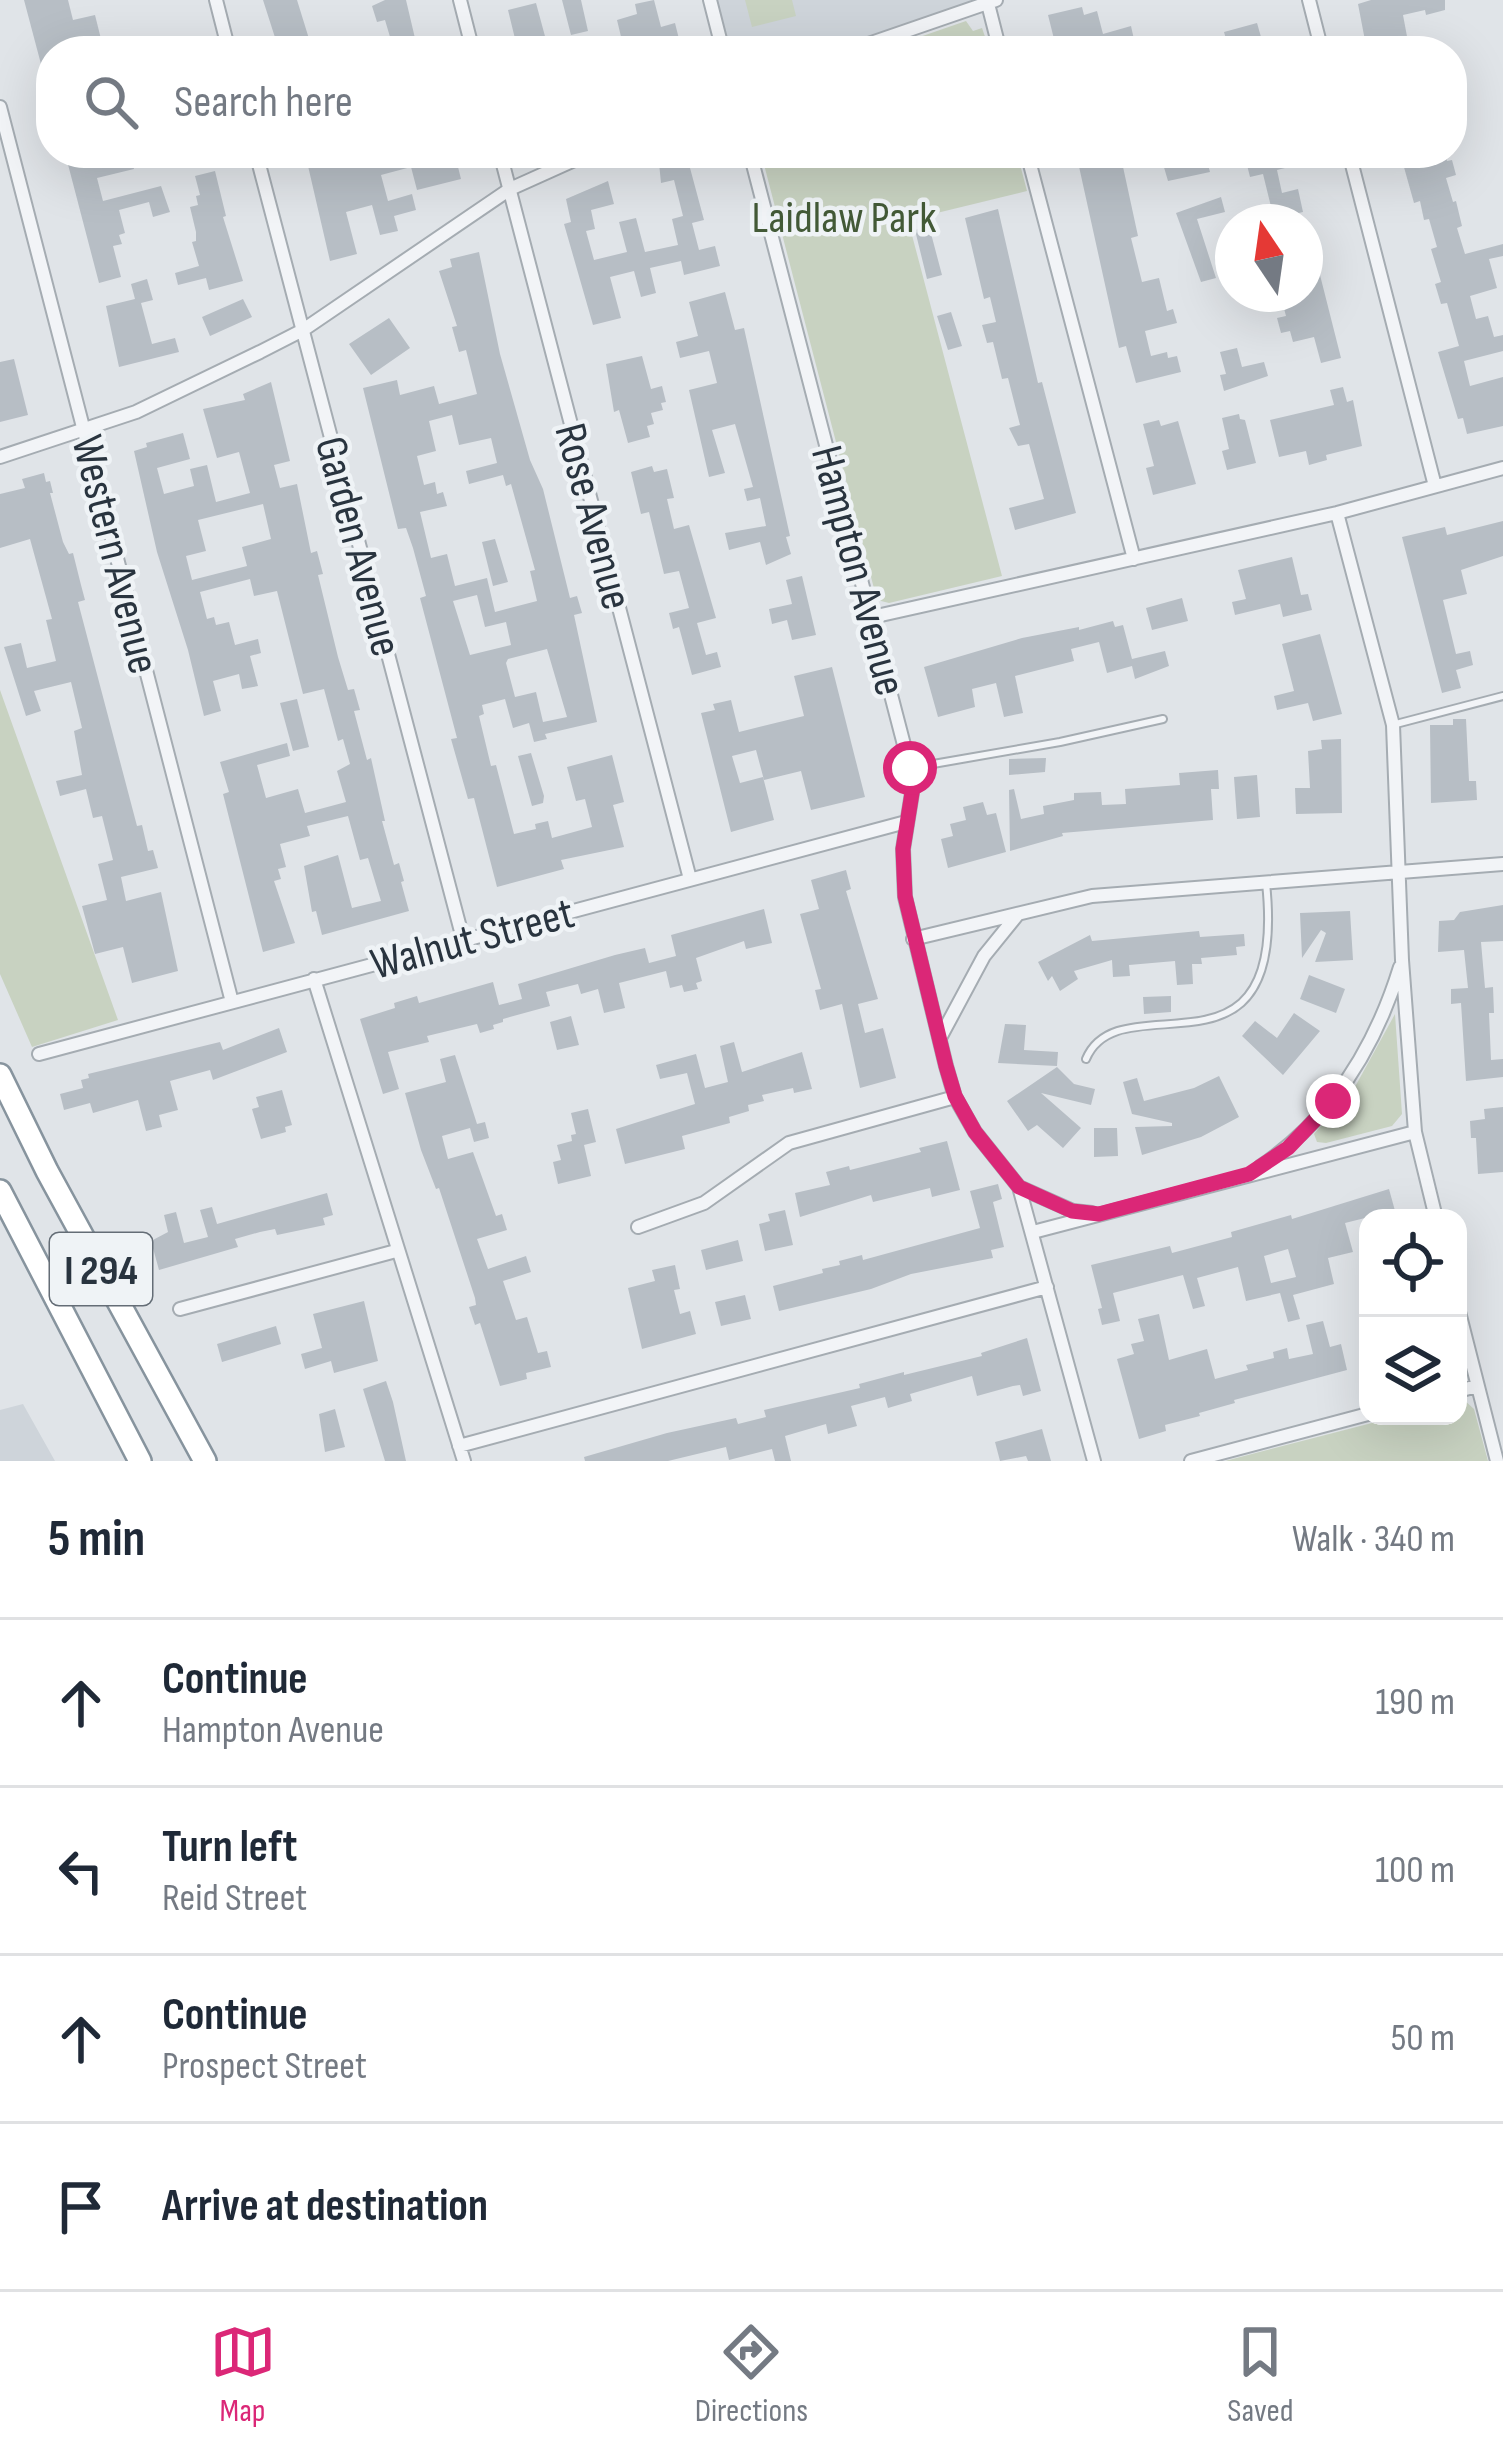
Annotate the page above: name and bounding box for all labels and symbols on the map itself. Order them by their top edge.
park label: Laidlaw Park [752,191,936,246]
north arrow [1215,204,1323,312]
street label: Rose Avenue [541,418,644,616]
street label: Western Avenue [58,430,171,679]
street label: Garden Avenue [302,431,413,662]
street label: Hampton Avenue [798,440,917,701]
route start [883,741,937,795]
street label: Walnut Street [365,886,580,993]
route end [1306,1074,1360,1128]
road number: I 294 [50,1233,152,1305]

